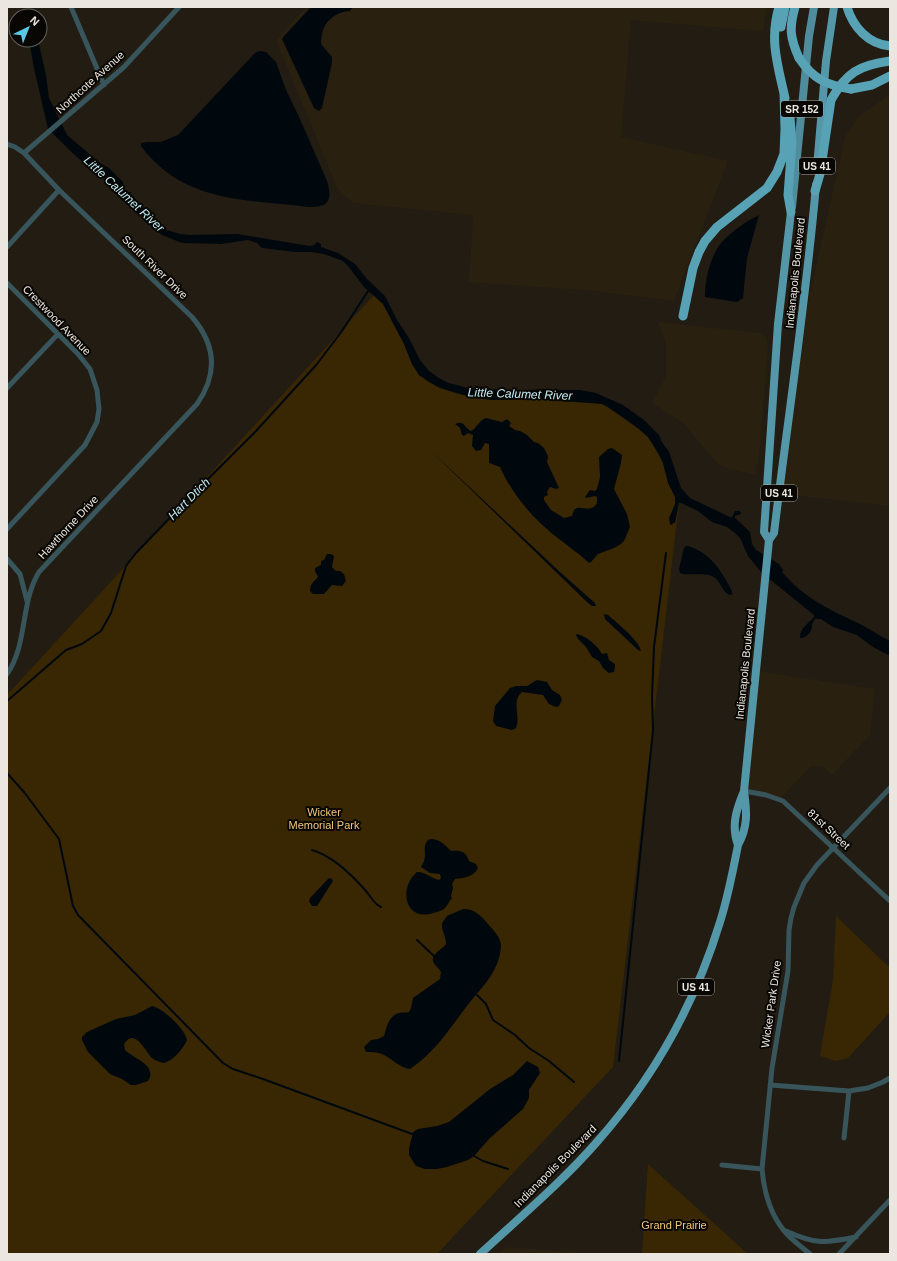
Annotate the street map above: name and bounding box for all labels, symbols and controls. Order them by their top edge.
north arrow [8,8,48,48]
text: N [28,14,42,28]
street label: Northcote Avenue [54,48,126,116]
road number: SR 152 [781,101,823,117]
water label: Little Calumet River [81,153,168,236]
road number: US 41 [799,158,835,174]
street label: Indianapolis Boulevard [783,217,807,329]
street label: South River Drive [120,233,190,301]
street label: Crestwood Avenue [21,283,93,357]
water label: Little Calumet River [467,385,574,403]
water label: Hart Dtich [165,475,213,523]
road number: US 41 [761,485,797,501]
street label: Hawthorne Drive [36,493,100,561]
street label: Indianapolis Boulevard [733,608,757,720]
park label: Wicker Memorial Park [289,806,360,831]
street label: 81st Street [805,806,853,852]
street label: Wicker Park Drive [759,960,783,1048]
road number: US 41 [678,979,714,995]
street label: Indianapolis Boulevard [511,1122,599,1210]
park label: Grand Prairie [641,1219,707,1231]

